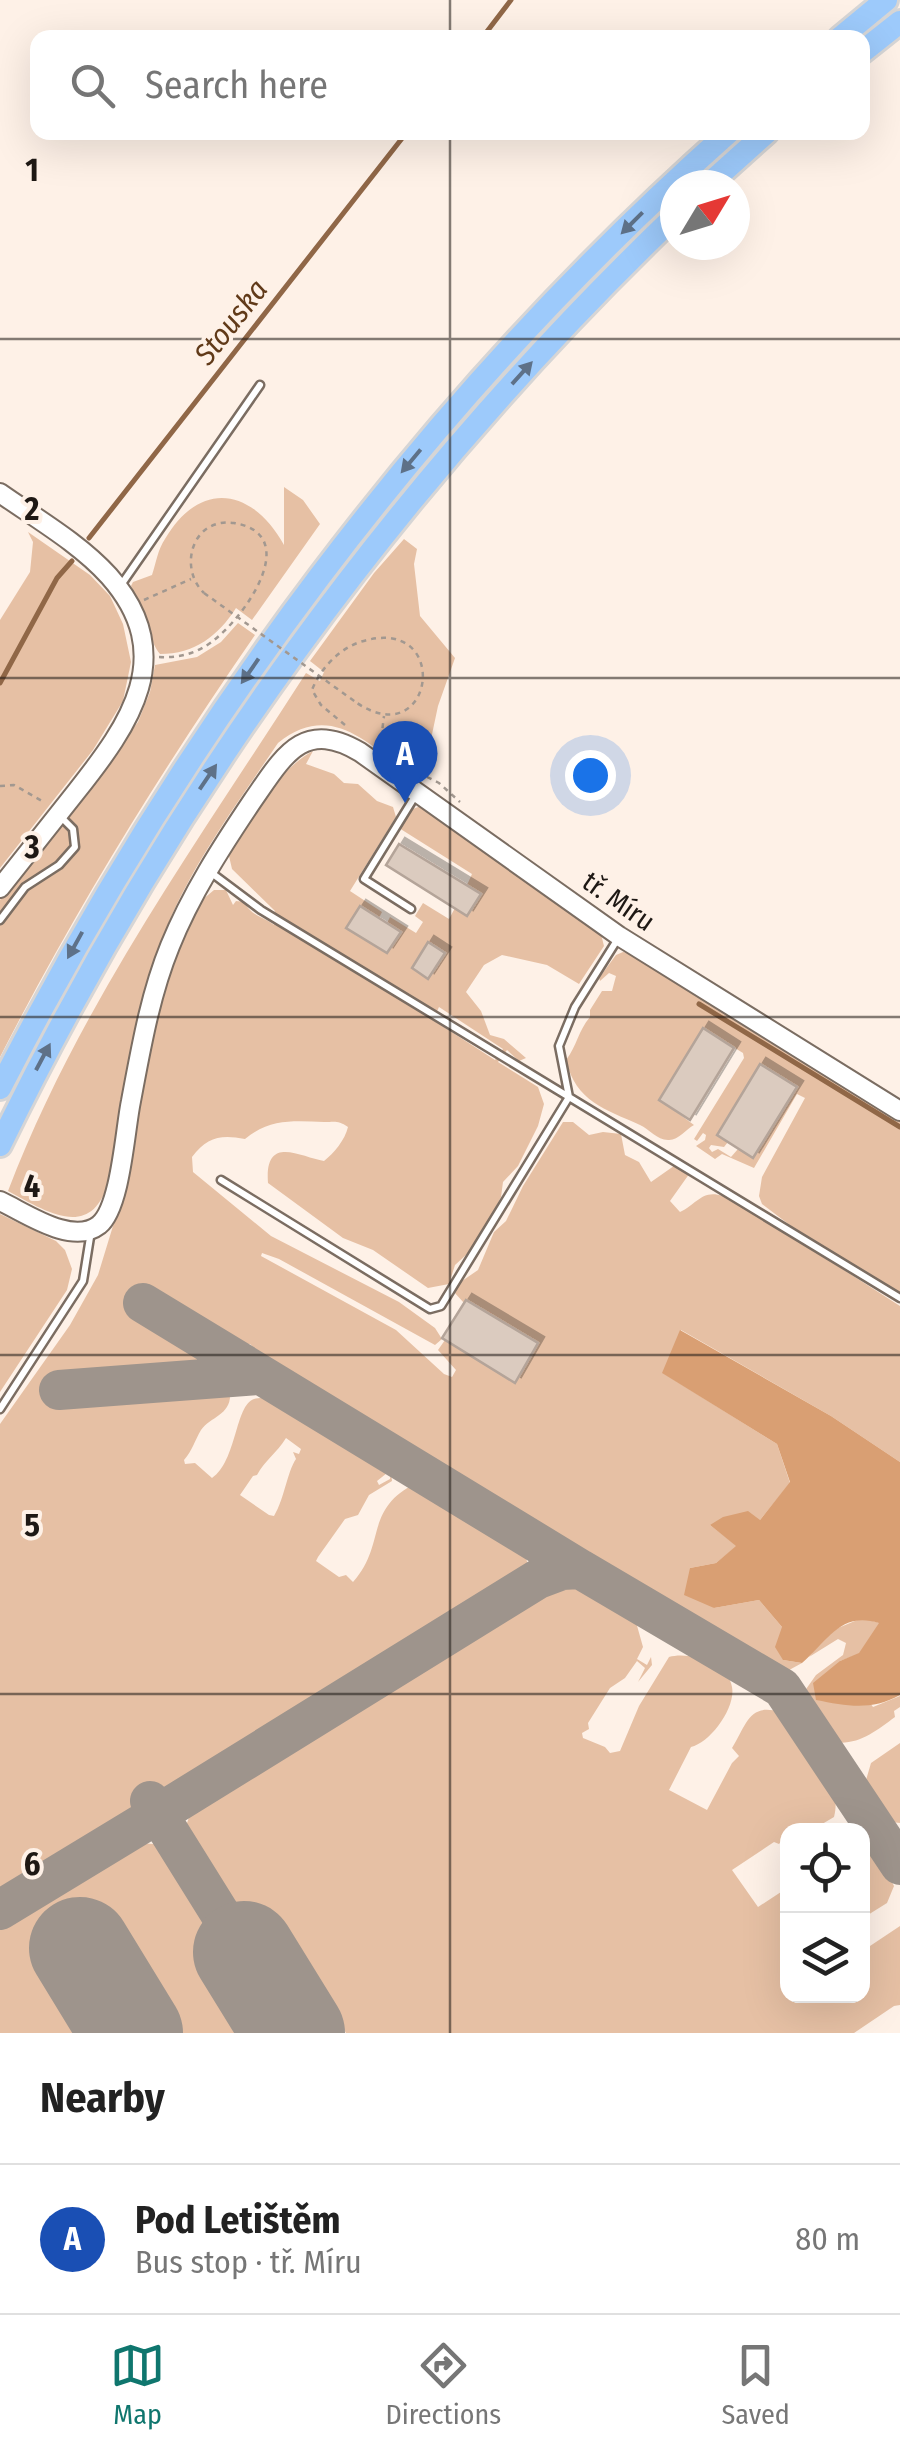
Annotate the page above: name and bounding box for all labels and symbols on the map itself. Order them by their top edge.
text: 1 [25,151,39,189]
north arrow [660,170,750,260]
one-way arrow [621,210,644,234]
water label: Stouska [186,272,275,373]
one-way arrow [510,361,532,386]
one-way arrow [401,448,422,473]
text: 2 [24,490,40,528]
one-way arrow [241,658,260,685]
pin: A [372,720,438,803]
your location [565,750,616,801]
one-way arrow [198,764,216,791]
text: 3 [23,828,40,866]
street label: tř. Míru [576,865,661,938]
one-way arrow [67,931,84,960]
one-way arrow [34,1043,51,1072]
text: 4 [24,1167,40,1205]
text: 5 [24,1506,40,1544]
text: 6 [24,1845,40,1883]

